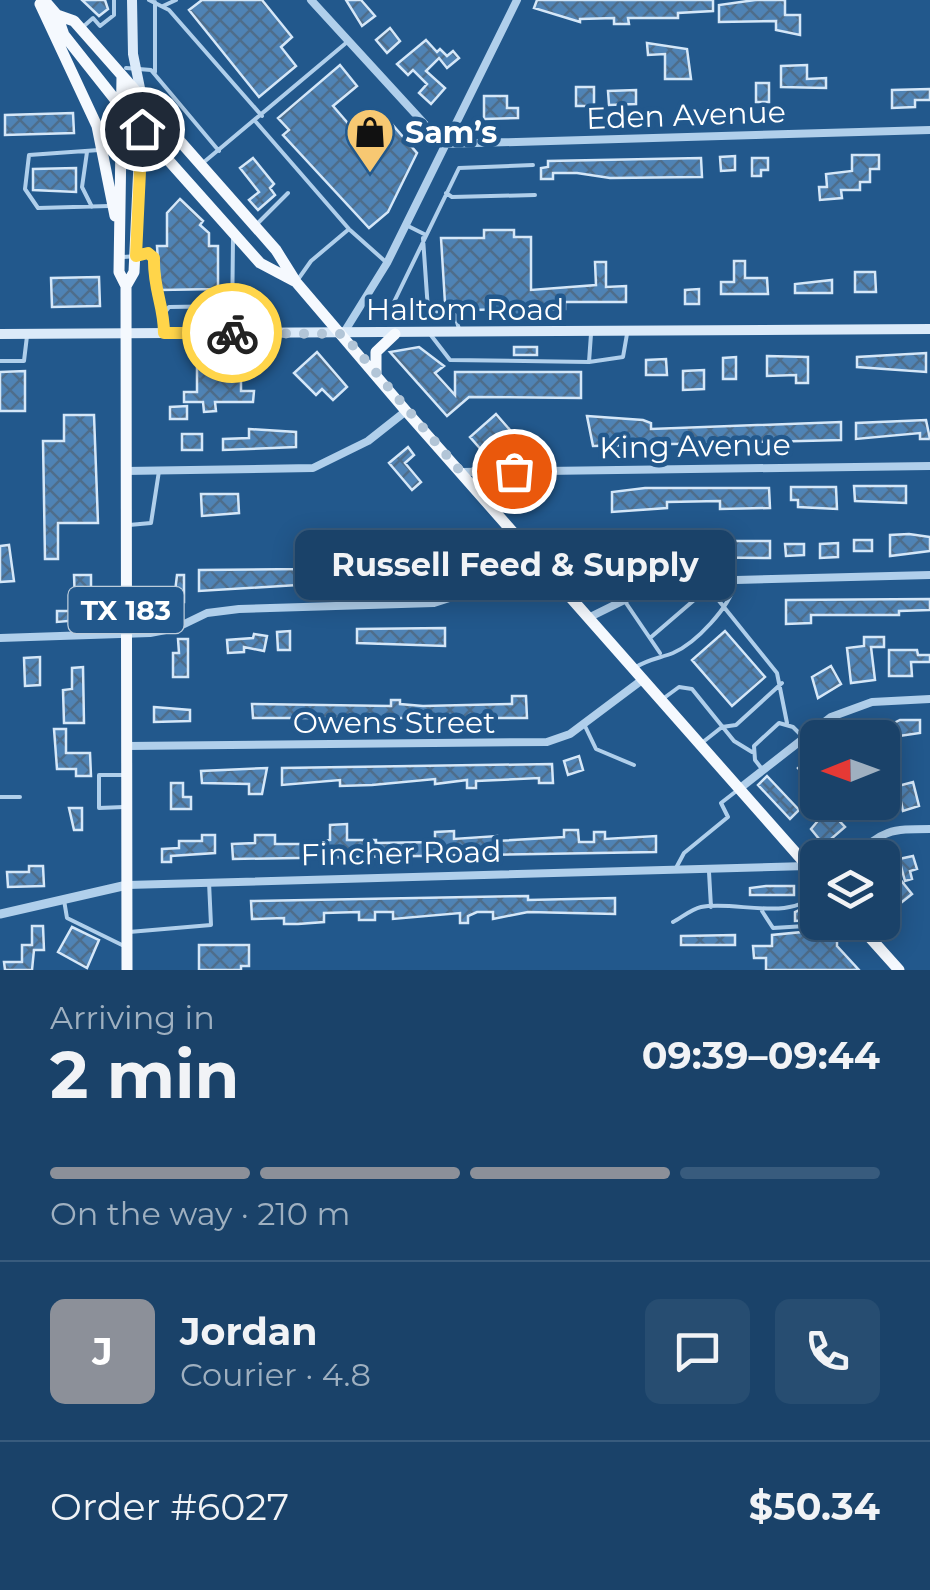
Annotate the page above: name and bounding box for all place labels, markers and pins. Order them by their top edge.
pin [100,87,185,172]
shop icon: Sam’s [344,106,396,174]
place label: Sam’s [405,114,497,151]
pin [472,429,557,514]
callout: Russell Feed & Supply [294,531,734,601]

